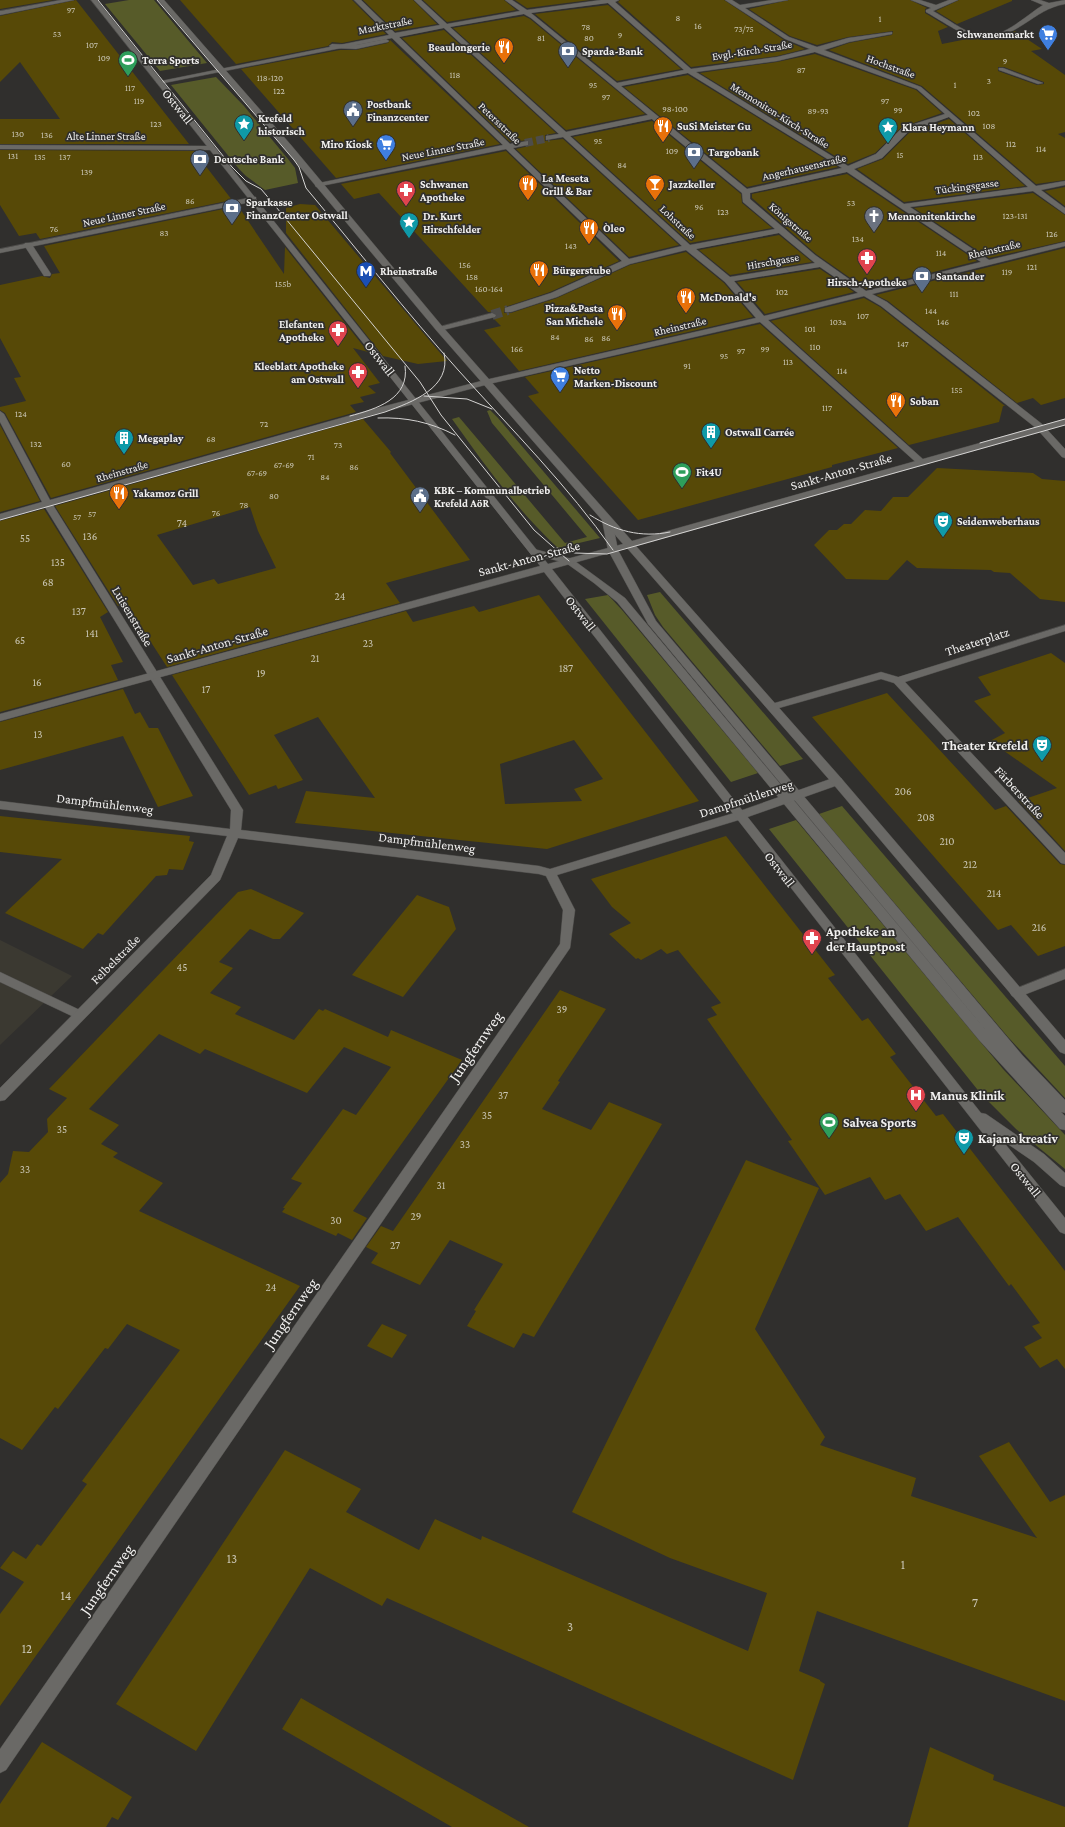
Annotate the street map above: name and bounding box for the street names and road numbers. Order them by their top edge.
street label: Marktstraße [357,14,413,36]
street label: Evgl.-Kirch-Straße [711,38,793,63]
street label: Hochstraße [865,52,917,80]
street label: Mennoniten-Kirch-Straße [728,80,832,150]
street label: Ostwall [159,86,196,127]
street label: Petersstraße [476,100,524,146]
street label: Alte Linner Straße [66,130,146,142]
street label: Neue Linner Straße [400,135,486,163]
street label: Angerhausenstraße [761,151,847,183]
street label: Tückingsgasse [935,176,1000,197]
street label: Neue Linner Straße [82,199,167,229]
street label: Königstraße [766,200,815,245]
street label: Lohstraße [658,202,699,242]
street label: Rheinstraße [967,237,1021,261]
street label: Hirschgasse [746,251,800,272]
street label: Rheinstraße [653,314,707,338]
street label: Ostwall [361,338,398,379]
street label: Sankt-Anton-Straße [789,450,894,493]
street label: Rheinstraße [95,458,149,484]
street label: Sankt-Anton-Straße [477,538,582,579]
street label: Luisenstraße [109,584,156,649]
street label: Ostwall [562,593,599,634]
street label: Sankt-Anton-Straße [165,623,270,666]
street label: Theaterplatz [943,624,1011,659]
street label: Färberstraße [992,763,1048,822]
street label: Dampfmühlenweg [697,776,796,821]
street label: Dampfmühlenweg [56,790,155,817]
street label: Dampfmühlenweg [378,829,477,856]
street label: Ostwall [761,849,798,890]
street label: Felbelstraße [87,931,143,987]
street label: Jungfernweg [444,1008,507,1087]
street label: Ostwall [1007,1159,1044,1200]
street label: Jungfernweg [259,1275,322,1354]
street label: Jungfernweg [75,1541,138,1620]

